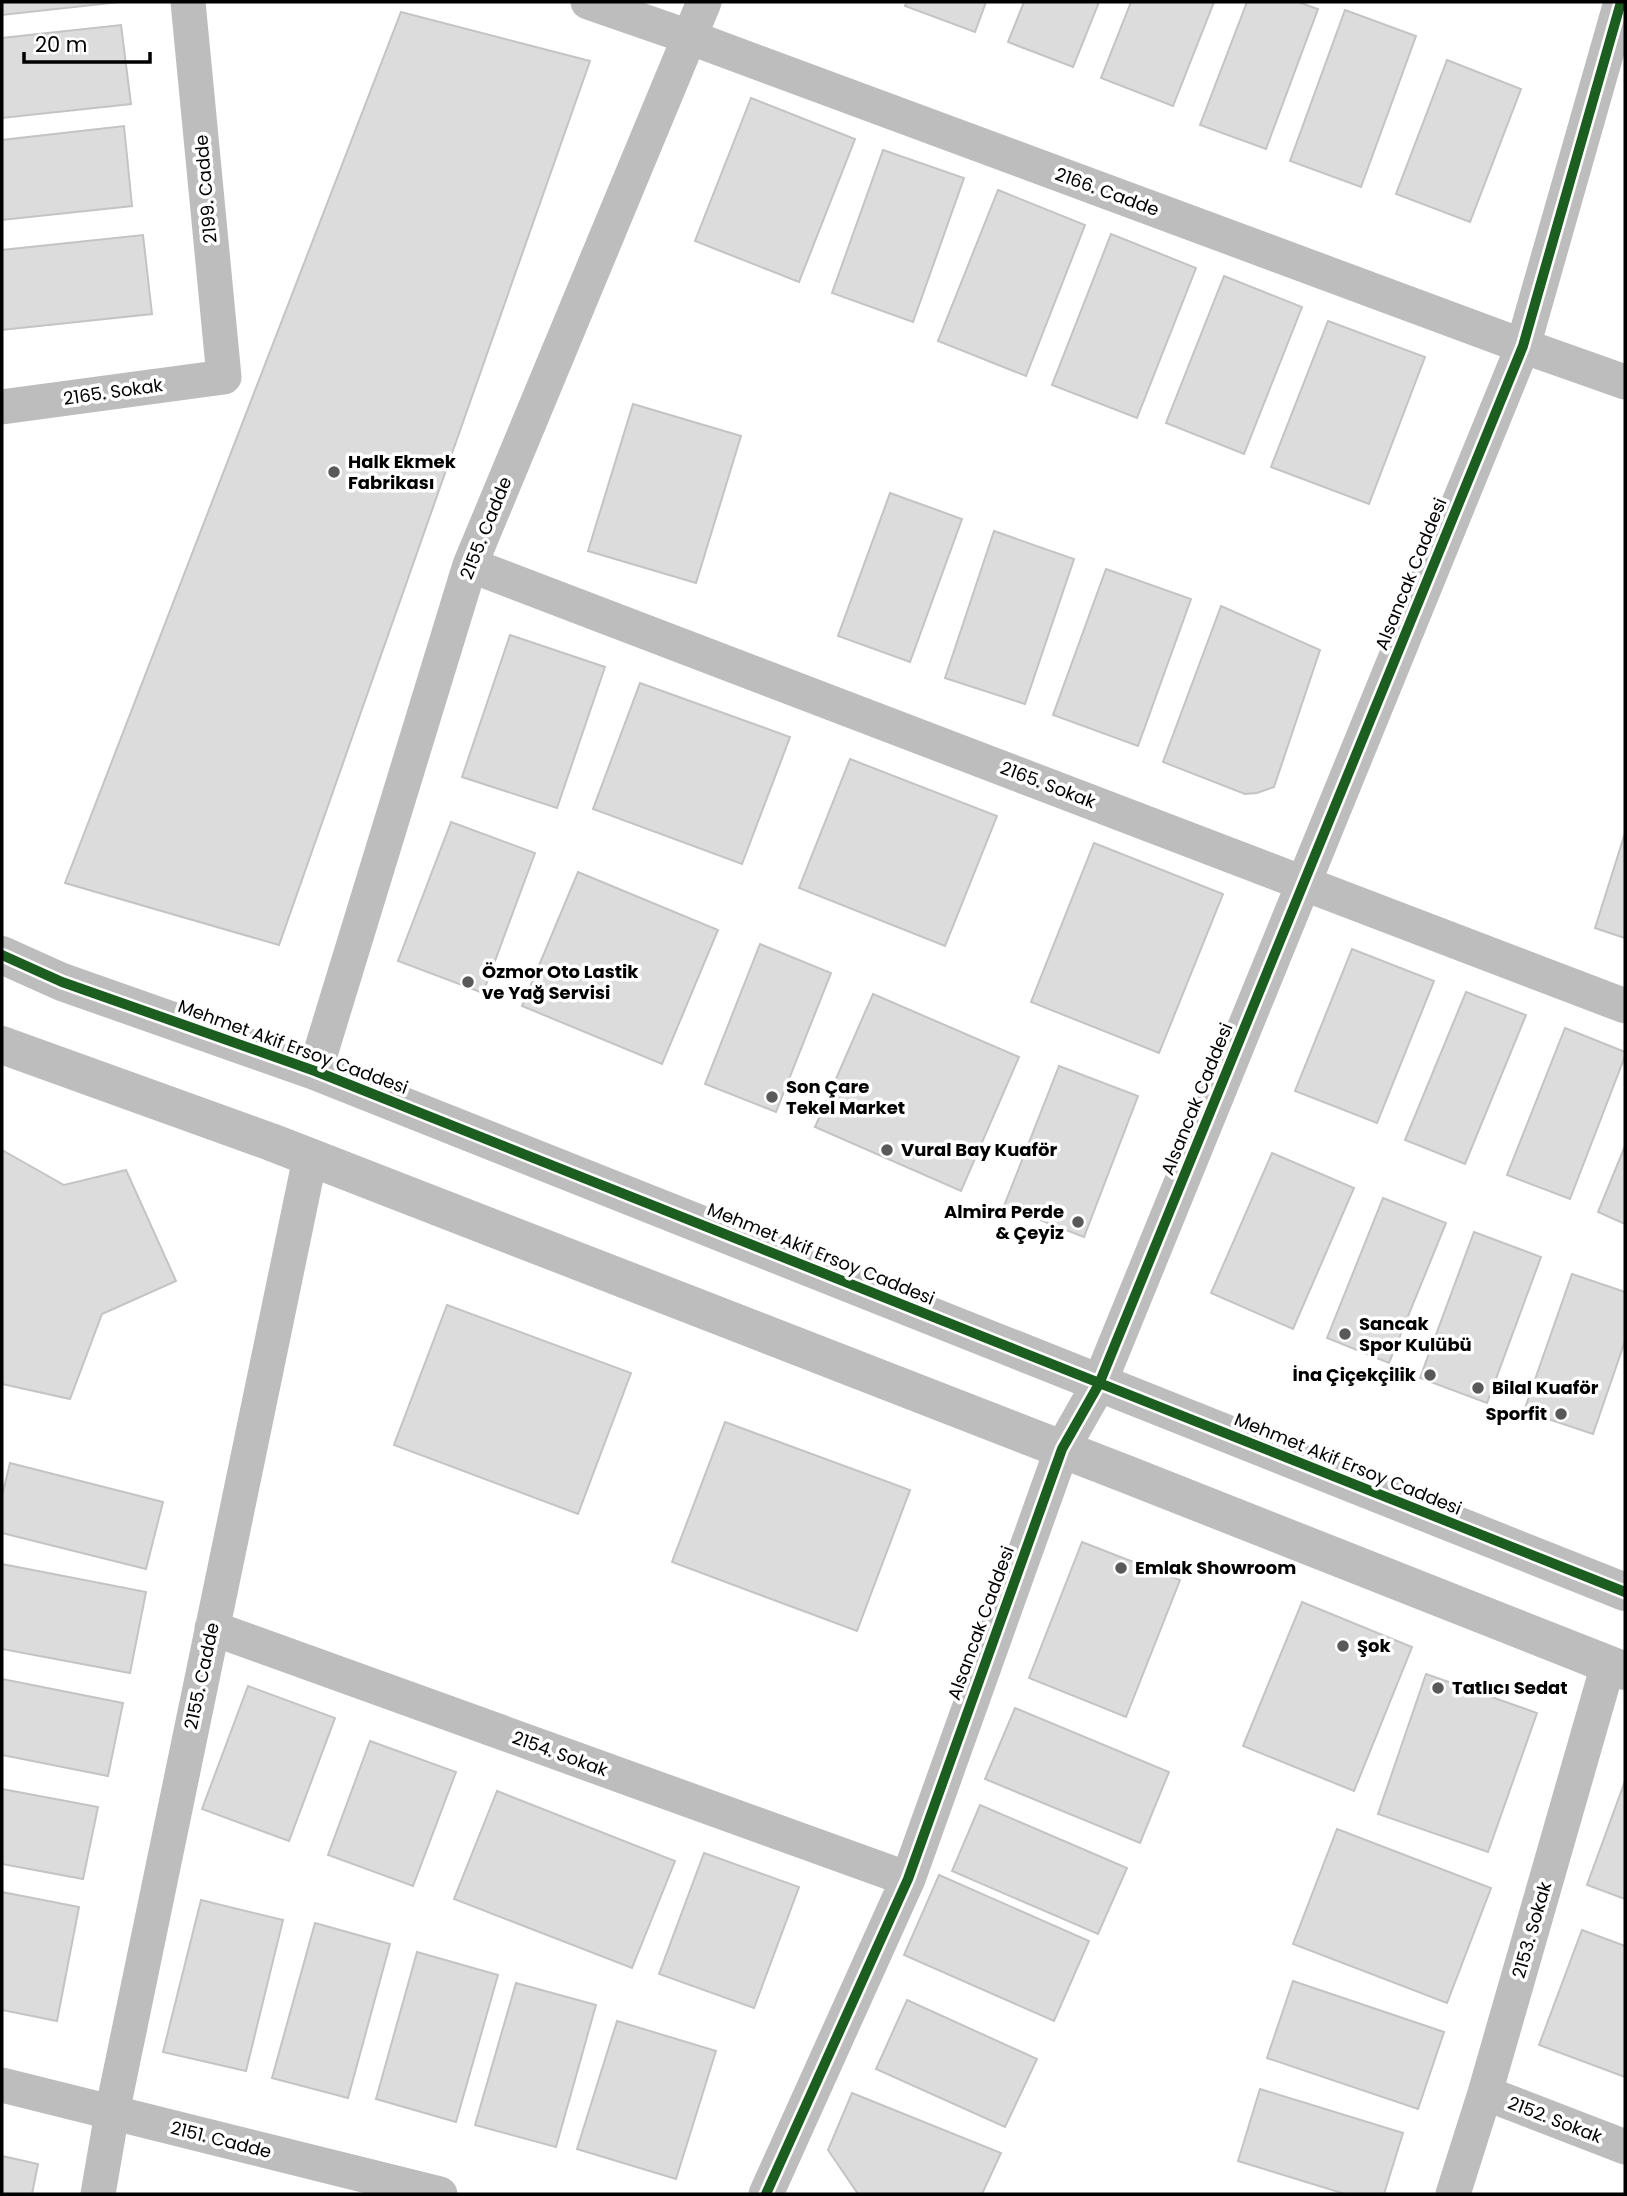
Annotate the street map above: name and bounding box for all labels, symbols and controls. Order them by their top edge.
scale bar [24,21,150,65]
text: 20 m [35,30,88,59]
street label: 2199. Cadde [188,134,223,244]
street label: 2166. Cadde [1052,161,1163,222]
street label: 2165. Sokak [62,372,165,411]
place label: Halk Ekmek Fabrikası [348,449,457,495]
marker: Halk Ekmek Fabrikası [326,464,342,480]
street label: 2155. Cadde [454,473,518,583]
street label: Alsancak Caddesi [1369,494,1453,654]
street label: 2165. Sokak [997,755,1100,814]
place label: Özmor Oto Lastik ve Yağ Servisi [482,959,639,1005]
marker: Özmor Oto Lastik ve Yağ Servisi [460,974,476,990]
street label: Mehmet Akif Ersoy Caddesi [175,993,412,1100]
street label: Alsancak Caddesi [1155,1019,1239,1179]
place label: Son Çare Tekel Market [786,1074,905,1120]
marker: Son Çare Tekel Market [764,1089,780,1105]
place label: Vural Bay Kuaför [901,1137,1057,1162]
marker: Vural Bay Kuaför [879,1142,895,1158]
street label: Mehmet Akif Ersoy Caddesi [704,1196,939,1311]
place label: Almira Perde & Çeyiz [944,1199,1064,1245]
marker: Almira Perde & Çeyiz [1070,1214,1086,1230]
place label: Sancak Spor Kulübü [1359,1311,1472,1357]
marker: Sancak Spor Kulübü [1337,1326,1353,1342]
place label: İna Çiçekçilik [1292,1362,1417,1387]
marker: İna Çiçekçilik [1422,1367,1438,1383]
place label: Bilal Kuaför [1492,1375,1599,1400]
marker: Bilal Kuaför [1470,1380,1486,1396]
place label: Sporfit [1485,1401,1547,1426]
street label: Mehmet Akif Ersoy Caddesi [1231,1406,1466,1521]
marker: Sporfit [1553,1406,1569,1422]
street label: Alsancak Caddesi [941,1542,1020,1703]
place label: Emlak Showroom [1135,1555,1296,1580]
marker: Emlak Showroom [1113,1560,1129,1576]
street label: 2155. Cadde [178,1620,225,1732]
place label: Şok [1357,1633,1392,1658]
marker: Şok [1335,1638,1351,1654]
place label: Tatlıcı Sedat [1452,1675,1568,1700]
marker: Tatlıcı Sedat [1430,1680,1446,1696]
street label: 2154. Sokak [509,1725,612,1783]
street label: 2153. Sokak [1506,1878,1557,1981]
street label: 2152. Sokak [1504,2090,1607,2149]
street label: 2151. Cadde [168,2115,274,2164]

